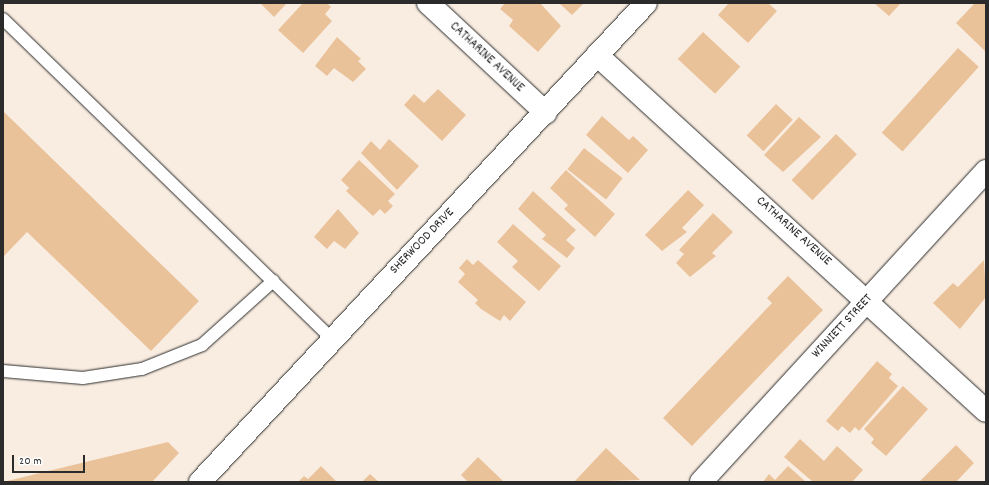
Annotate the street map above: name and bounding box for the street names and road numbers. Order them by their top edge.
street label: CATHARINE AVENUE [446,20,526,96]
street label: CATHARINE AVENUE [752,194,834,270]
street label: SHERWOOD DRIVE [388,206,458,278]
street label: WINNIETT STREET [809,292,877,362]

